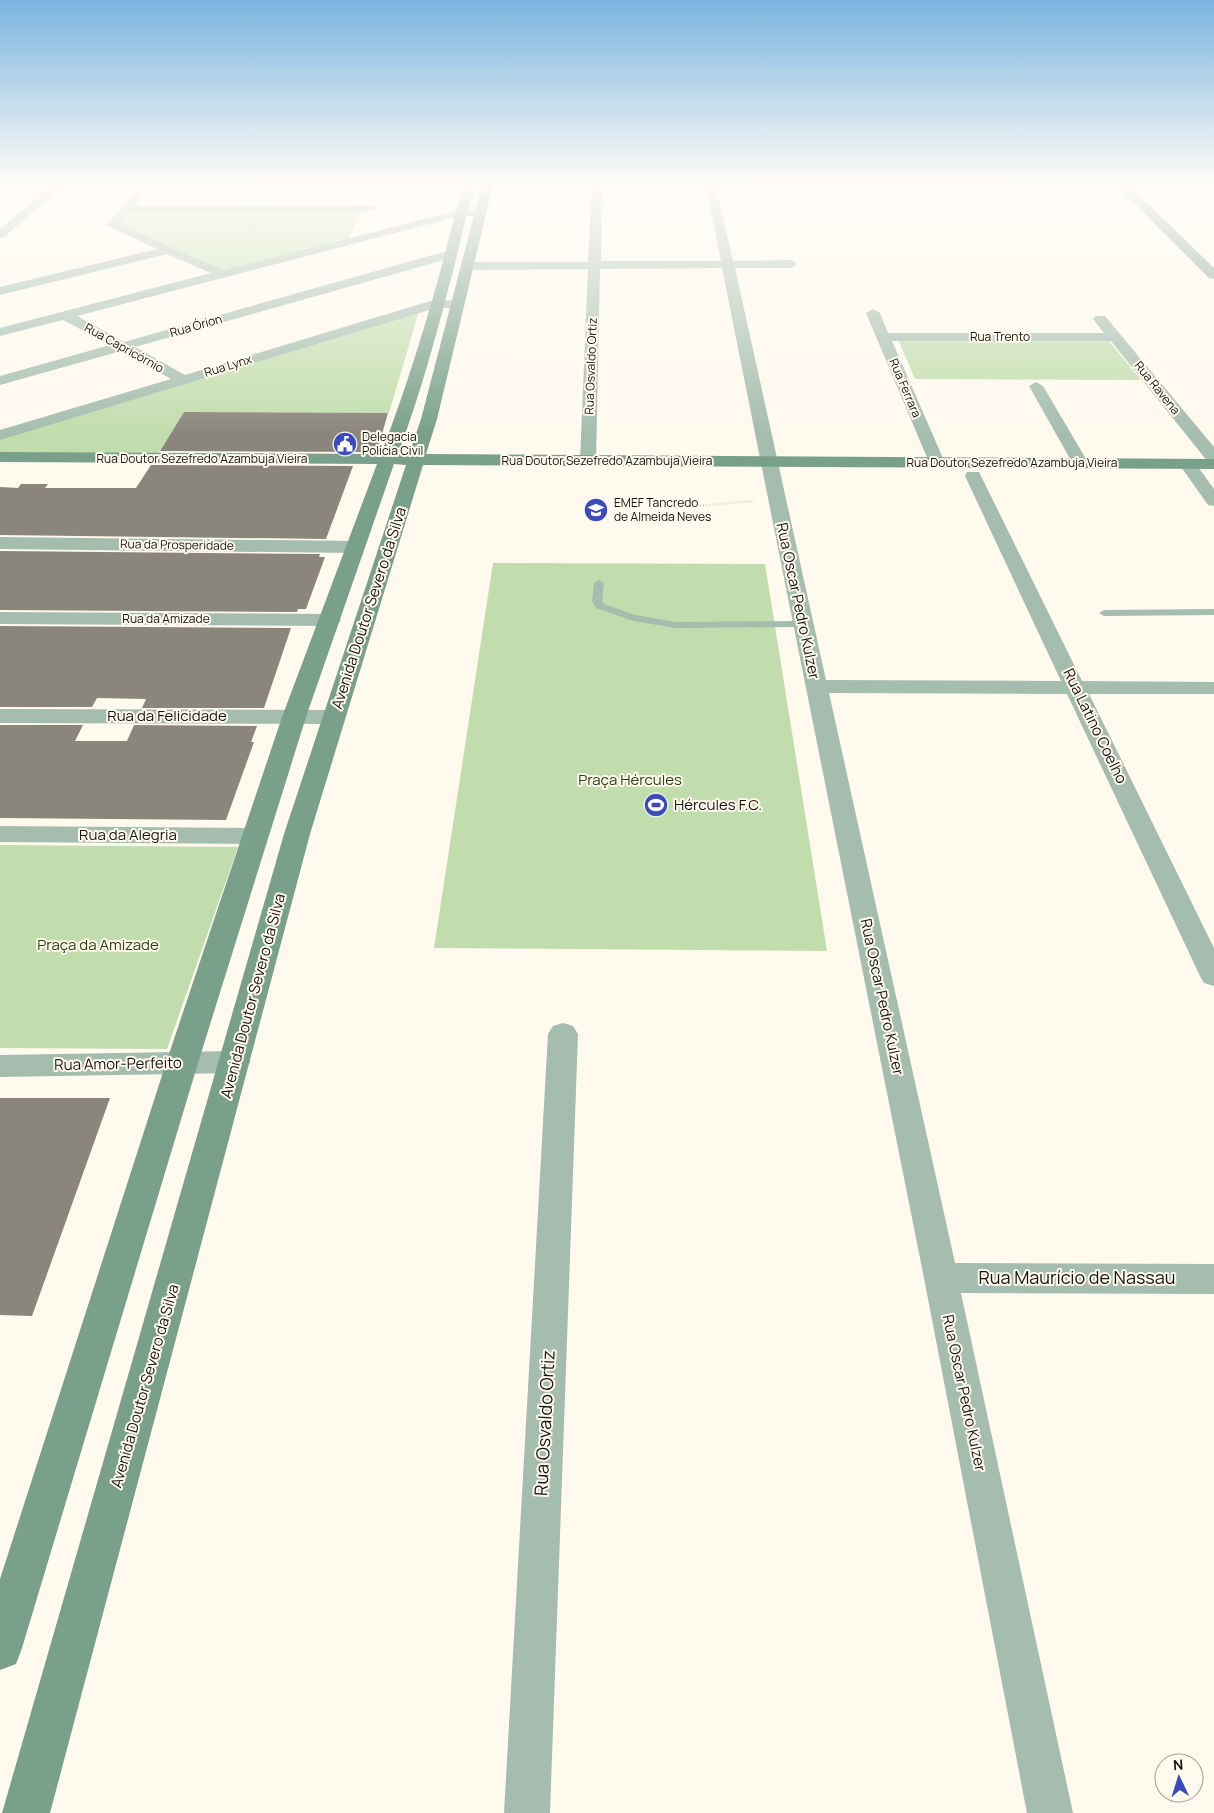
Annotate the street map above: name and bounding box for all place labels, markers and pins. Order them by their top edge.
place label: Delegacia Polícia Civil [362,428,423,459]
public building icon: Delegacia Polícia Civil [332,431,358,457]
place label: EMEF Tancredo de Almeida Neves [614,494,711,525]
school or university icon: EMEF Tancredo de Almeida Neves [583,497,609,523]
sports icon: Hércules F.C. [643,792,669,818]
place label: Hércules F.C. [674,794,762,815]

